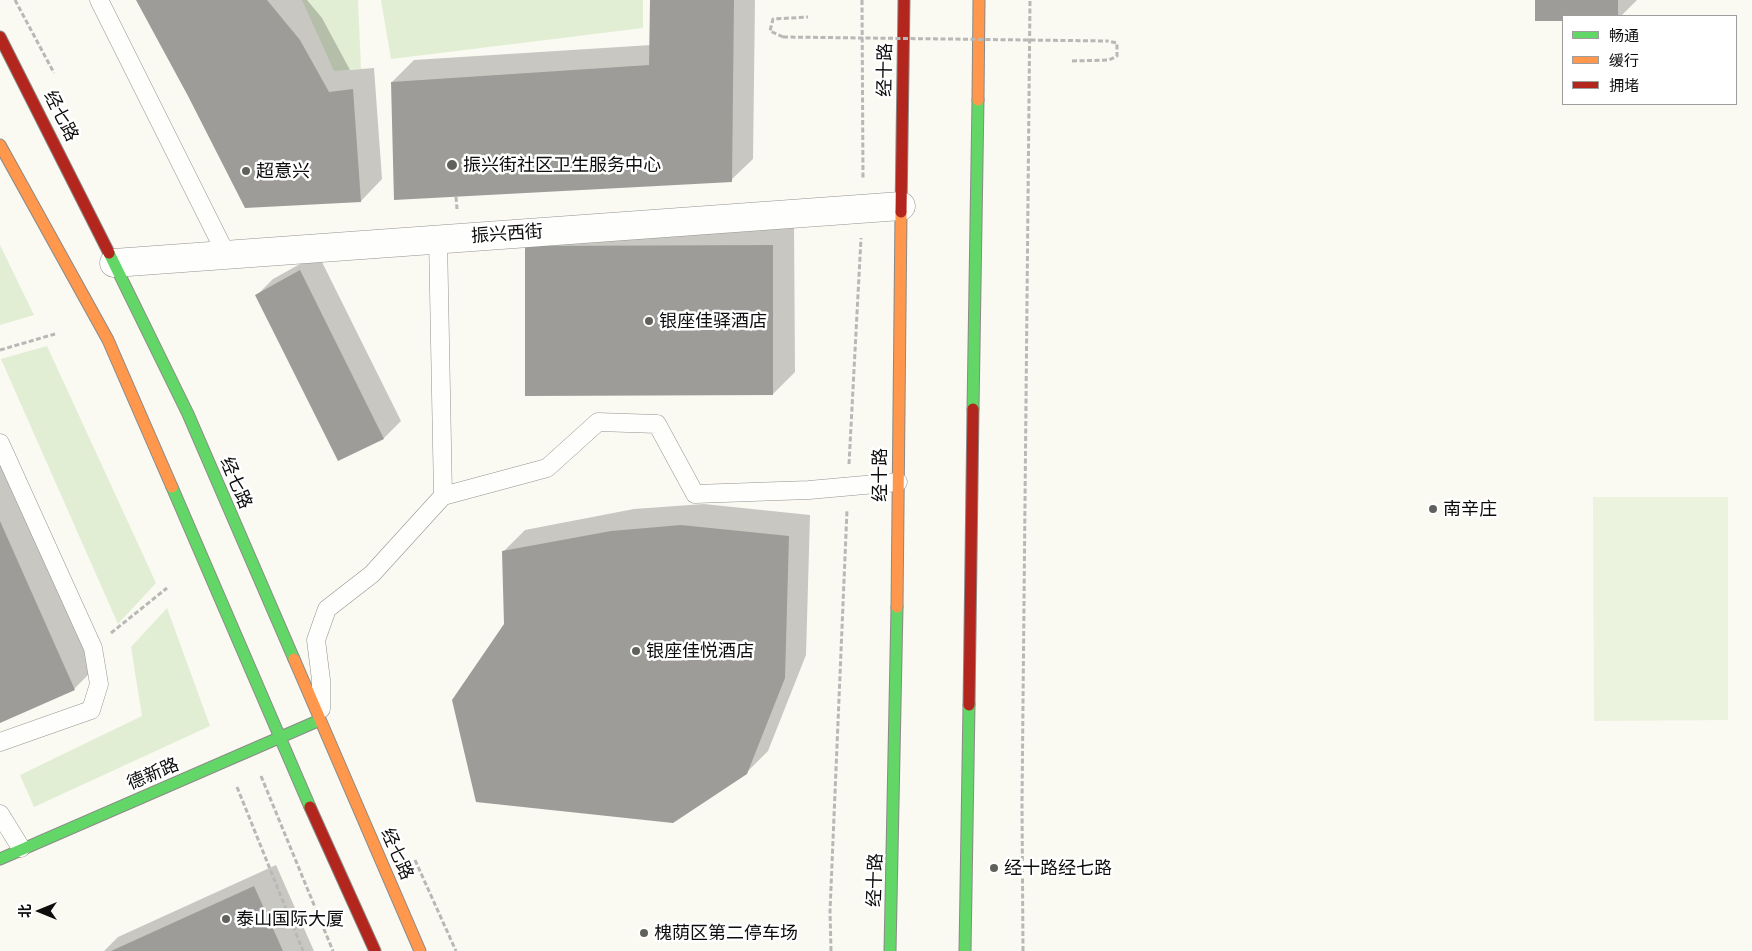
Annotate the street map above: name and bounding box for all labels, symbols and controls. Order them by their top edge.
legend [1562,15,1737,105]
text: 畅通 [1609,25,1639,45]
street label: 经十路 [874,43,896,97]
text: 缓行 [1609,50,1639,70]
text: 拥堵 [1609,75,1639,95]
street label: 经七路 [39,87,83,145]
place label: 振兴街社区卫生服务中心 [463,154,661,176]
marker: 振兴街社区卫生服务中心 [445,158,459,172]
place label: 超意兴 [256,160,310,182]
marker: 超意兴 [240,165,252,177]
street label: 振兴西街 [470,221,544,247]
place label: 银座佳驿酒店 [659,310,767,332]
marker: 银座佳驿酒店 [643,315,655,327]
street label: 经十路 [869,448,891,502]
street label: 经七路 [216,454,256,512]
place label: 南辛庄 [1443,498,1497,520]
marker: 南辛庄 [1427,503,1439,515]
place label: 银座佳悦酒店 [646,640,754,662]
marker: 银座佳悦酒店 [630,645,642,657]
street label: 德新路 [124,754,182,794]
street label: 经七路 [376,825,418,883]
street label: 经十路 [863,853,887,907]
place label: 经十路经七路 [1004,857,1112,879]
marker: 经十路经七路 [988,862,1000,874]
north arrow [15,886,65,936]
text: 北 [15,904,34,918]
place label: 泰山国际大厦 [236,908,344,930]
marker: 泰山国际大厦 [220,913,232,925]
place label: 槐荫区第二停车场 [654,922,798,944]
marker: 槐荫区第二停车场 [638,927,650,939]

